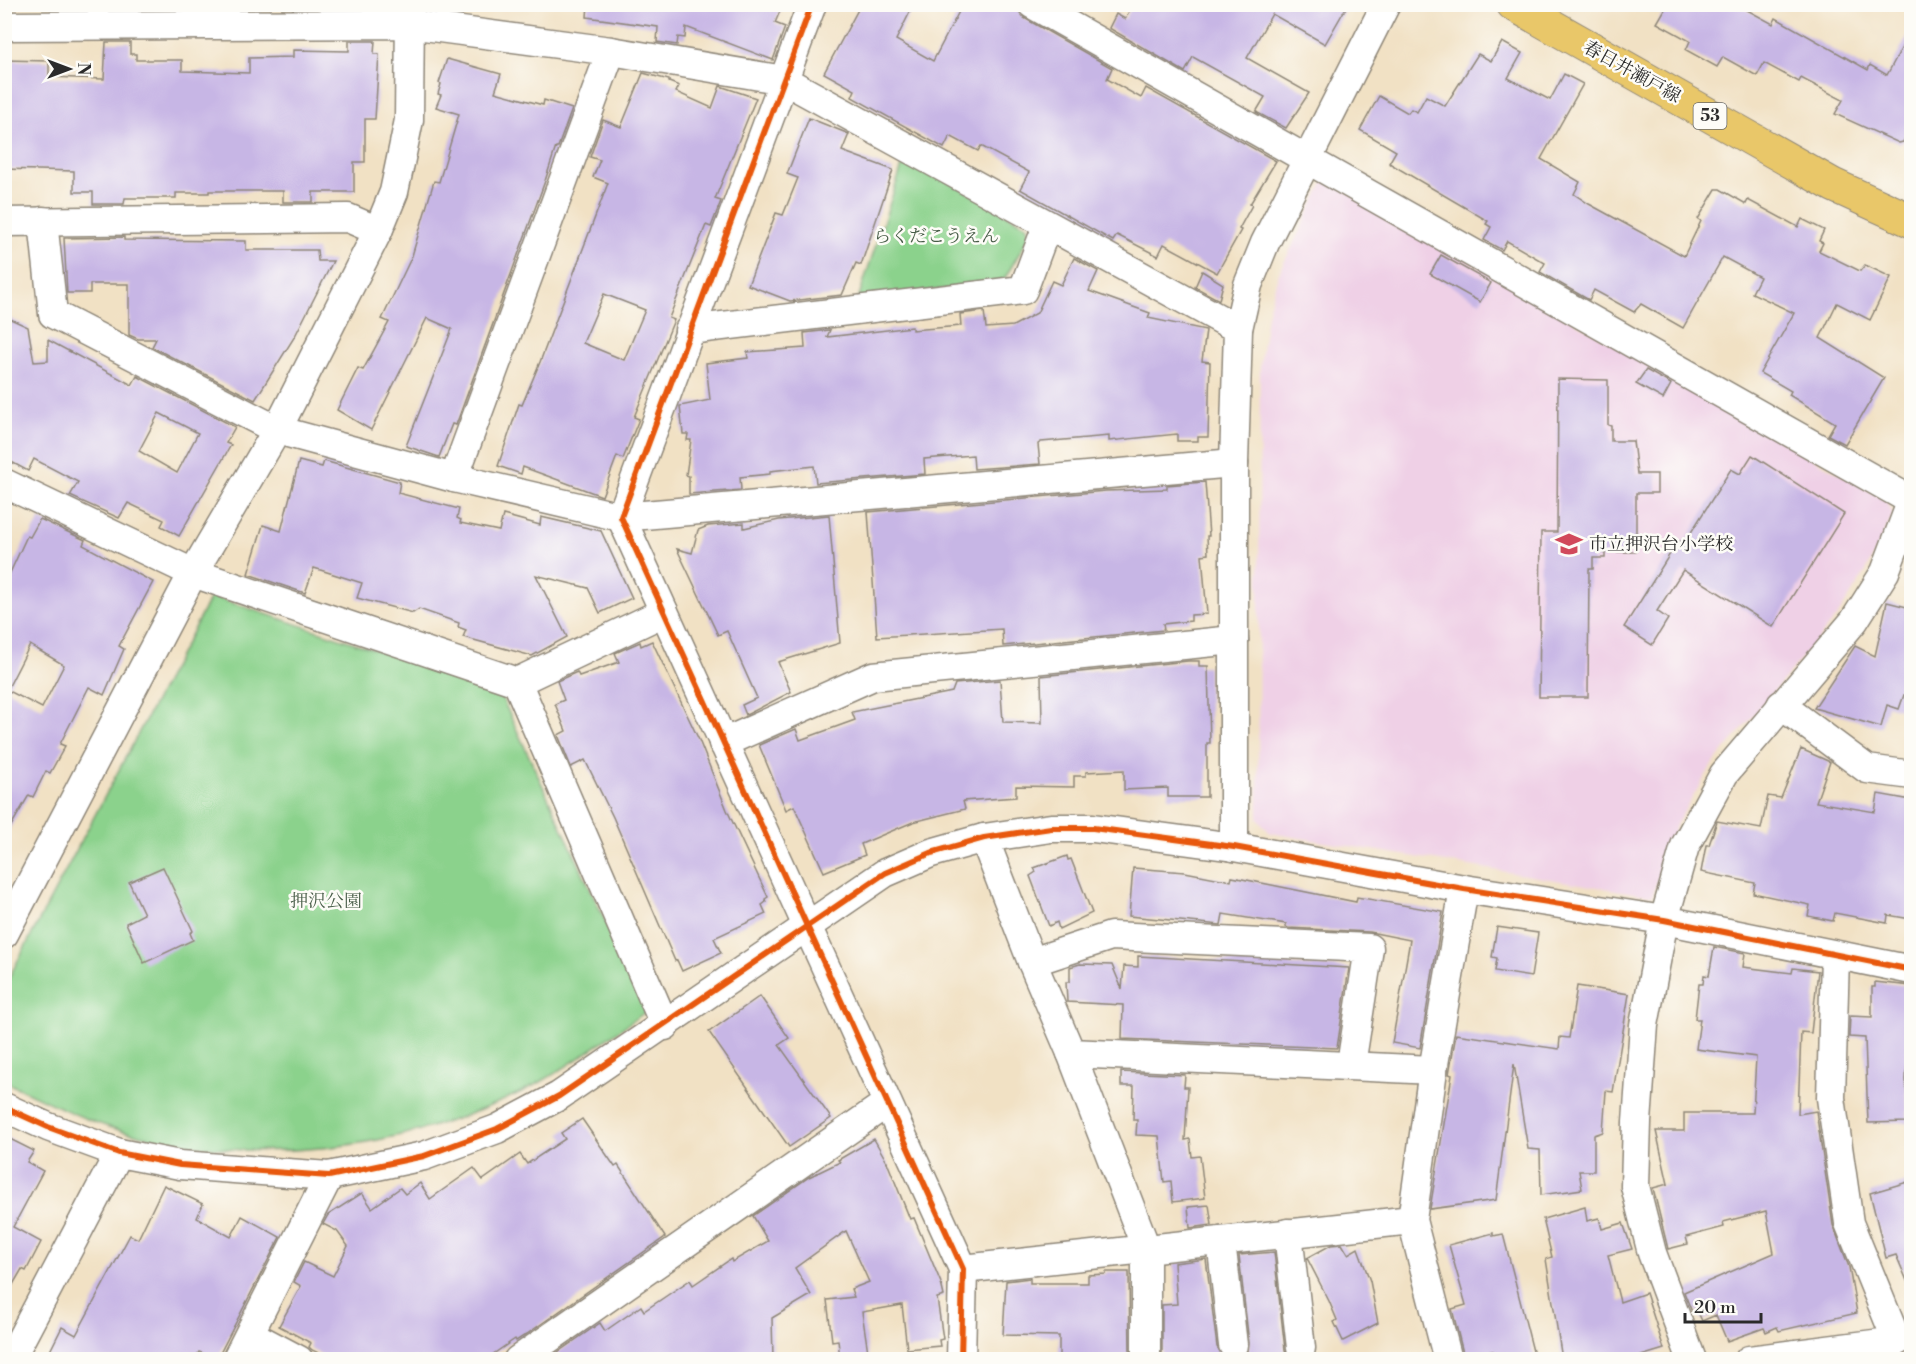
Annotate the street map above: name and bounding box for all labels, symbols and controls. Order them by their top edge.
street label: 春日井瀬戸線 [1579,36,1685,108]
north arrow [39,39,99,99]
text: N [73,63,93,76]
road number: 53 [1694,103,1726,129]
park label: らくだこうえん [873,225,999,248]
school or university icon: 市立押沢台小学校 [1554,529,1584,559]
place label: 市立押沢台小学校 [1589,533,1733,556]
park label: 押沢公園 [290,890,362,913]
scale bar [1685,1286,1762,1324]
text: 20 m [1694,1296,1736,1319]

